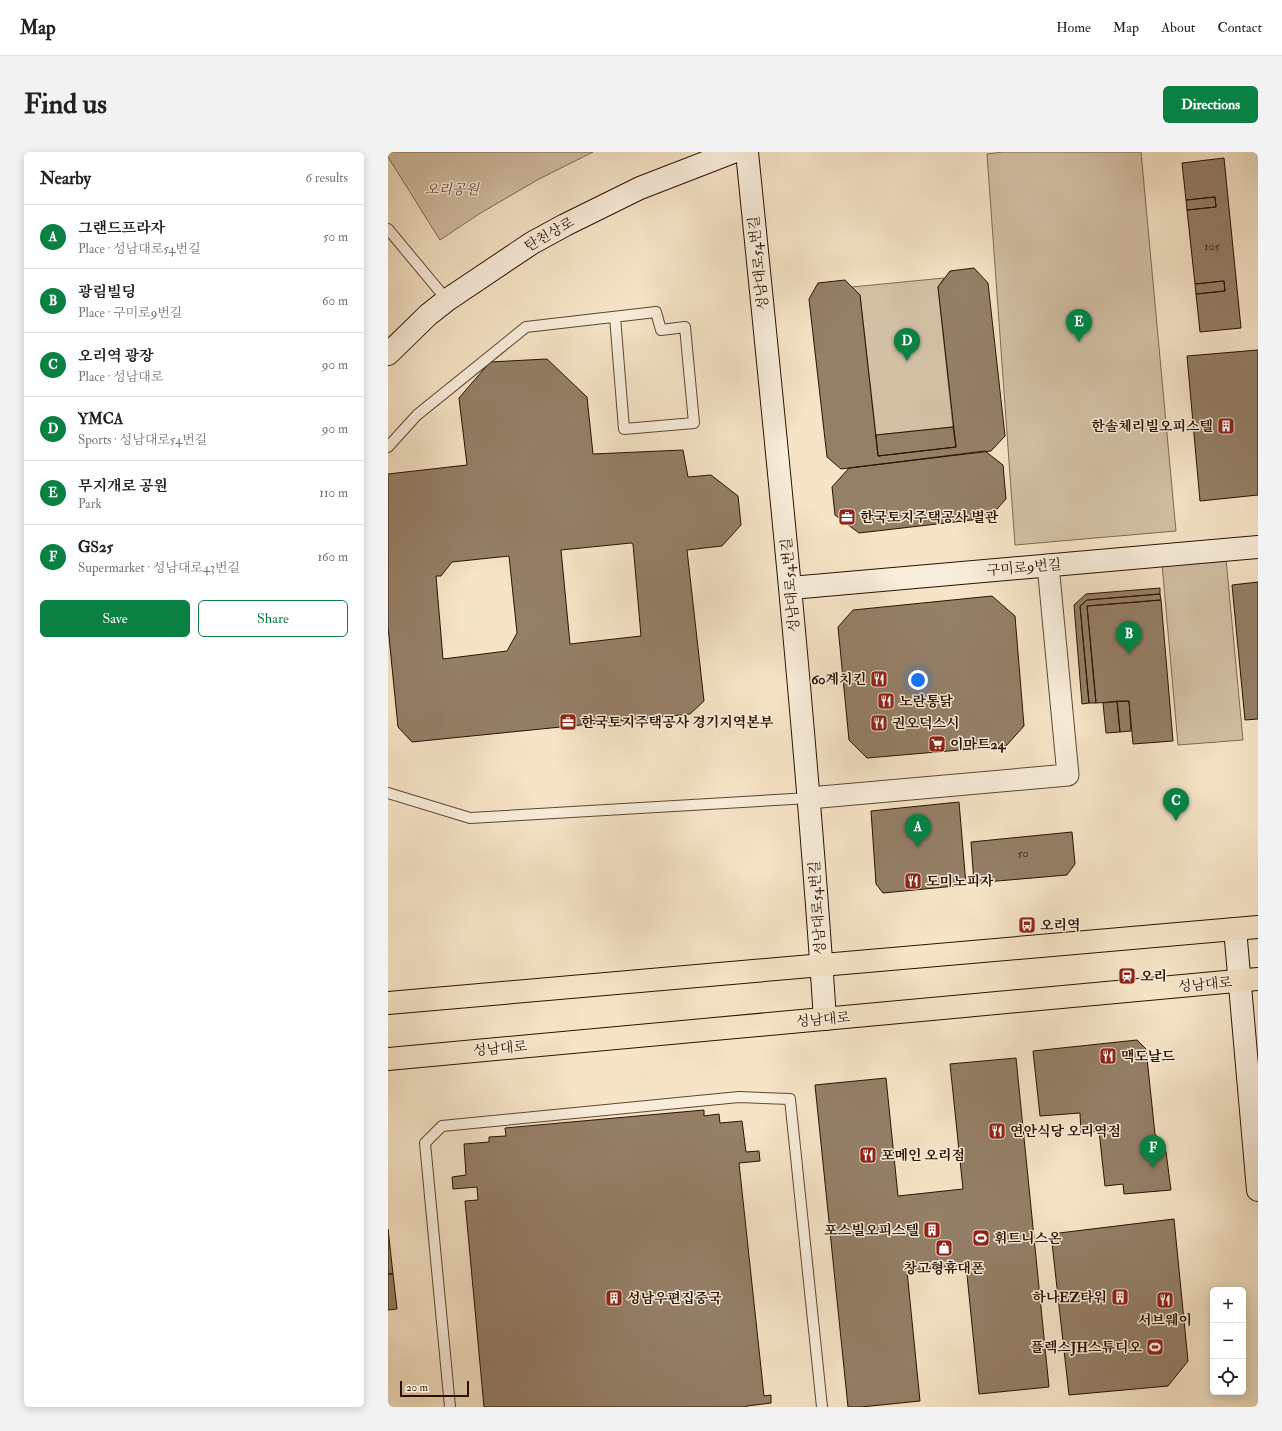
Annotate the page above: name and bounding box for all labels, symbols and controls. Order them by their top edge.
text: Map [20,16,56,40]
text: Home [1056,19,1091,36]
text: Map [1113,19,1139,36]
text: About [1161,19,1195,36]
text: Contact [1217,19,1262,36]
button: Directions [1163,86,1258,123]
text: Find us [24,87,107,122]
text: Nearby [40,168,91,189]
text: 6 results [305,170,348,186]
park label: 오리공원 [425,181,481,198]
street label: 탄천상로 [522,213,577,255]
street label: 성남대로54번길 [745,215,772,311]
text: 그랜드프라자 [78,219,165,238]
text: A [49,229,57,245]
text: 50 m [323,229,348,245]
house number: 105 [1204,239,1221,254]
text: Place · 성남대로54번길 [78,241,201,257]
text: 광림빌딩 [78,283,136,302]
text: B [49,293,57,309]
text: 60 m [322,293,348,309]
text: Place · 구미로9번길 [78,305,182,321]
pin: E [1066,309,1092,342]
pin: D [894,328,920,361]
text: 오리역 광장 [78,347,154,366]
text: C [48,357,58,373]
text: 90 m [322,357,348,373]
text: Place · 성남대로 [78,369,163,385]
text: YMCA [78,410,123,429]
building icon: 한솔체리빌오피스텔 [1216,416,1236,436]
place label: 한솔체리빌오피스텔 [1091,418,1213,435]
text: D [48,421,58,437]
text: 90 m [322,421,348,437]
text: Sports · 성남대로54번길 [78,432,207,448]
text: 무지개로 공원 [78,477,168,496]
text: E [48,485,58,501]
text: 110 m [319,485,348,501]
text: Park [78,496,102,512]
office icon: 한국토지주택공사 별관 [837,507,857,527]
place label: 한국토지주택공사 별관 [860,509,999,526]
street label: 성남대로54번길 [778,537,803,633]
text: GS25 [78,538,113,557]
text: F [49,549,57,565]
text: 160 m [317,549,348,565]
street label: 구미로9번길 [986,556,1062,579]
text: Supermarket · 성남대로43번길 [78,560,240,576]
button: Save [40,600,190,637]
button: Share [198,600,348,637]
pin: B [1116,621,1142,654]
restaurant icon: 60계치킨 [869,669,889,689]
your location [908,670,928,690]
place label: 60계치킨 [811,671,866,688]
restaurant icon: 노란통닭 [876,691,896,711]
place label: 노란통닭 [899,693,954,710]
office icon: 한국토지주택공사 경기지역본부 [558,712,578,732]
restaurant icon: 권오덕스시 [869,713,889,733]
place label: 한국토지주택공사 경기지역본부 [581,714,774,731]
place label: 권오덕스시 [892,715,960,732]
supermarket icon: 이마트24 [927,734,947,754]
place label: 이마트24 [950,736,1007,753]
pin: C [1163,788,1189,821]
pin: A [905,814,931,847]
house number: 50 [1017,846,1029,861]
street label: 성남대로54번길 [806,860,829,956]
restaurant icon: 도미노피자 [903,871,923,891]
place label: 도미노피자 [926,873,994,890]
bus stop icon: 오리역 [1017,915,1037,935]
place label: 오리역 [1040,917,1081,934]
station icon: 오리 [1117,966,1137,986]
place label: 오리 [1140,968,1167,985]
street label: 성남대로 [1177,974,1233,995]
street label: 성남대로 [795,1009,851,1030]
street label: 성남대로 [472,1038,528,1059]
restaurant icon: 맥도날드 [1098,1046,1118,1066]
place label: 맥도날드 [1121,1048,1176,1065]
restaurant icon: 연안식당 오리역점 [987,1121,1007,1141]
place label: 연안식당 오리역점 [1010,1123,1121,1140]
pin: F [1140,1135,1166,1168]
restaurant icon: 포메인 오리점 [858,1145,878,1165]
place label: 포메인 오리점 [881,1147,965,1164]
building icon: 포스빌오피스텔 [922,1220,942,1240]
place label: 포스빌오피스텔 [824,1222,919,1239]
sports icon: 휘트니스온 [971,1228,991,1248]
place label: 휘트니스온 [994,1230,1062,1247]
shop icon: 창고형휴대폰 [934,1238,954,1258]
place label: 창고형휴대폰 [903,1260,985,1277]
building icon: 하나EZ타워 [1110,1287,1130,1307]
map controls [1210,1287,1246,1395]
button: + [1210,1287,1246,1323]
building icon: 성남우편집중국 [604,1288,624,1308]
place label: 하나EZ타워 [1032,1289,1107,1306]
place label: 성남우편집중국 [627,1290,722,1307]
restaurant icon: 서브웨이 [1155,1290,1175,1310]
place label: 서브웨이 [1138,1312,1192,1329]
button: − [1210,1323,1246,1359]
sports icon: 플렉스JH스튜디오 [1145,1337,1165,1357]
place label: 플렉스JH스튜디오 [1030,1339,1142,1357]
button: locate [1210,1359,1246,1395]
scale bar [400,1379,469,1398]
text: 20 m [406,1381,428,1394]

